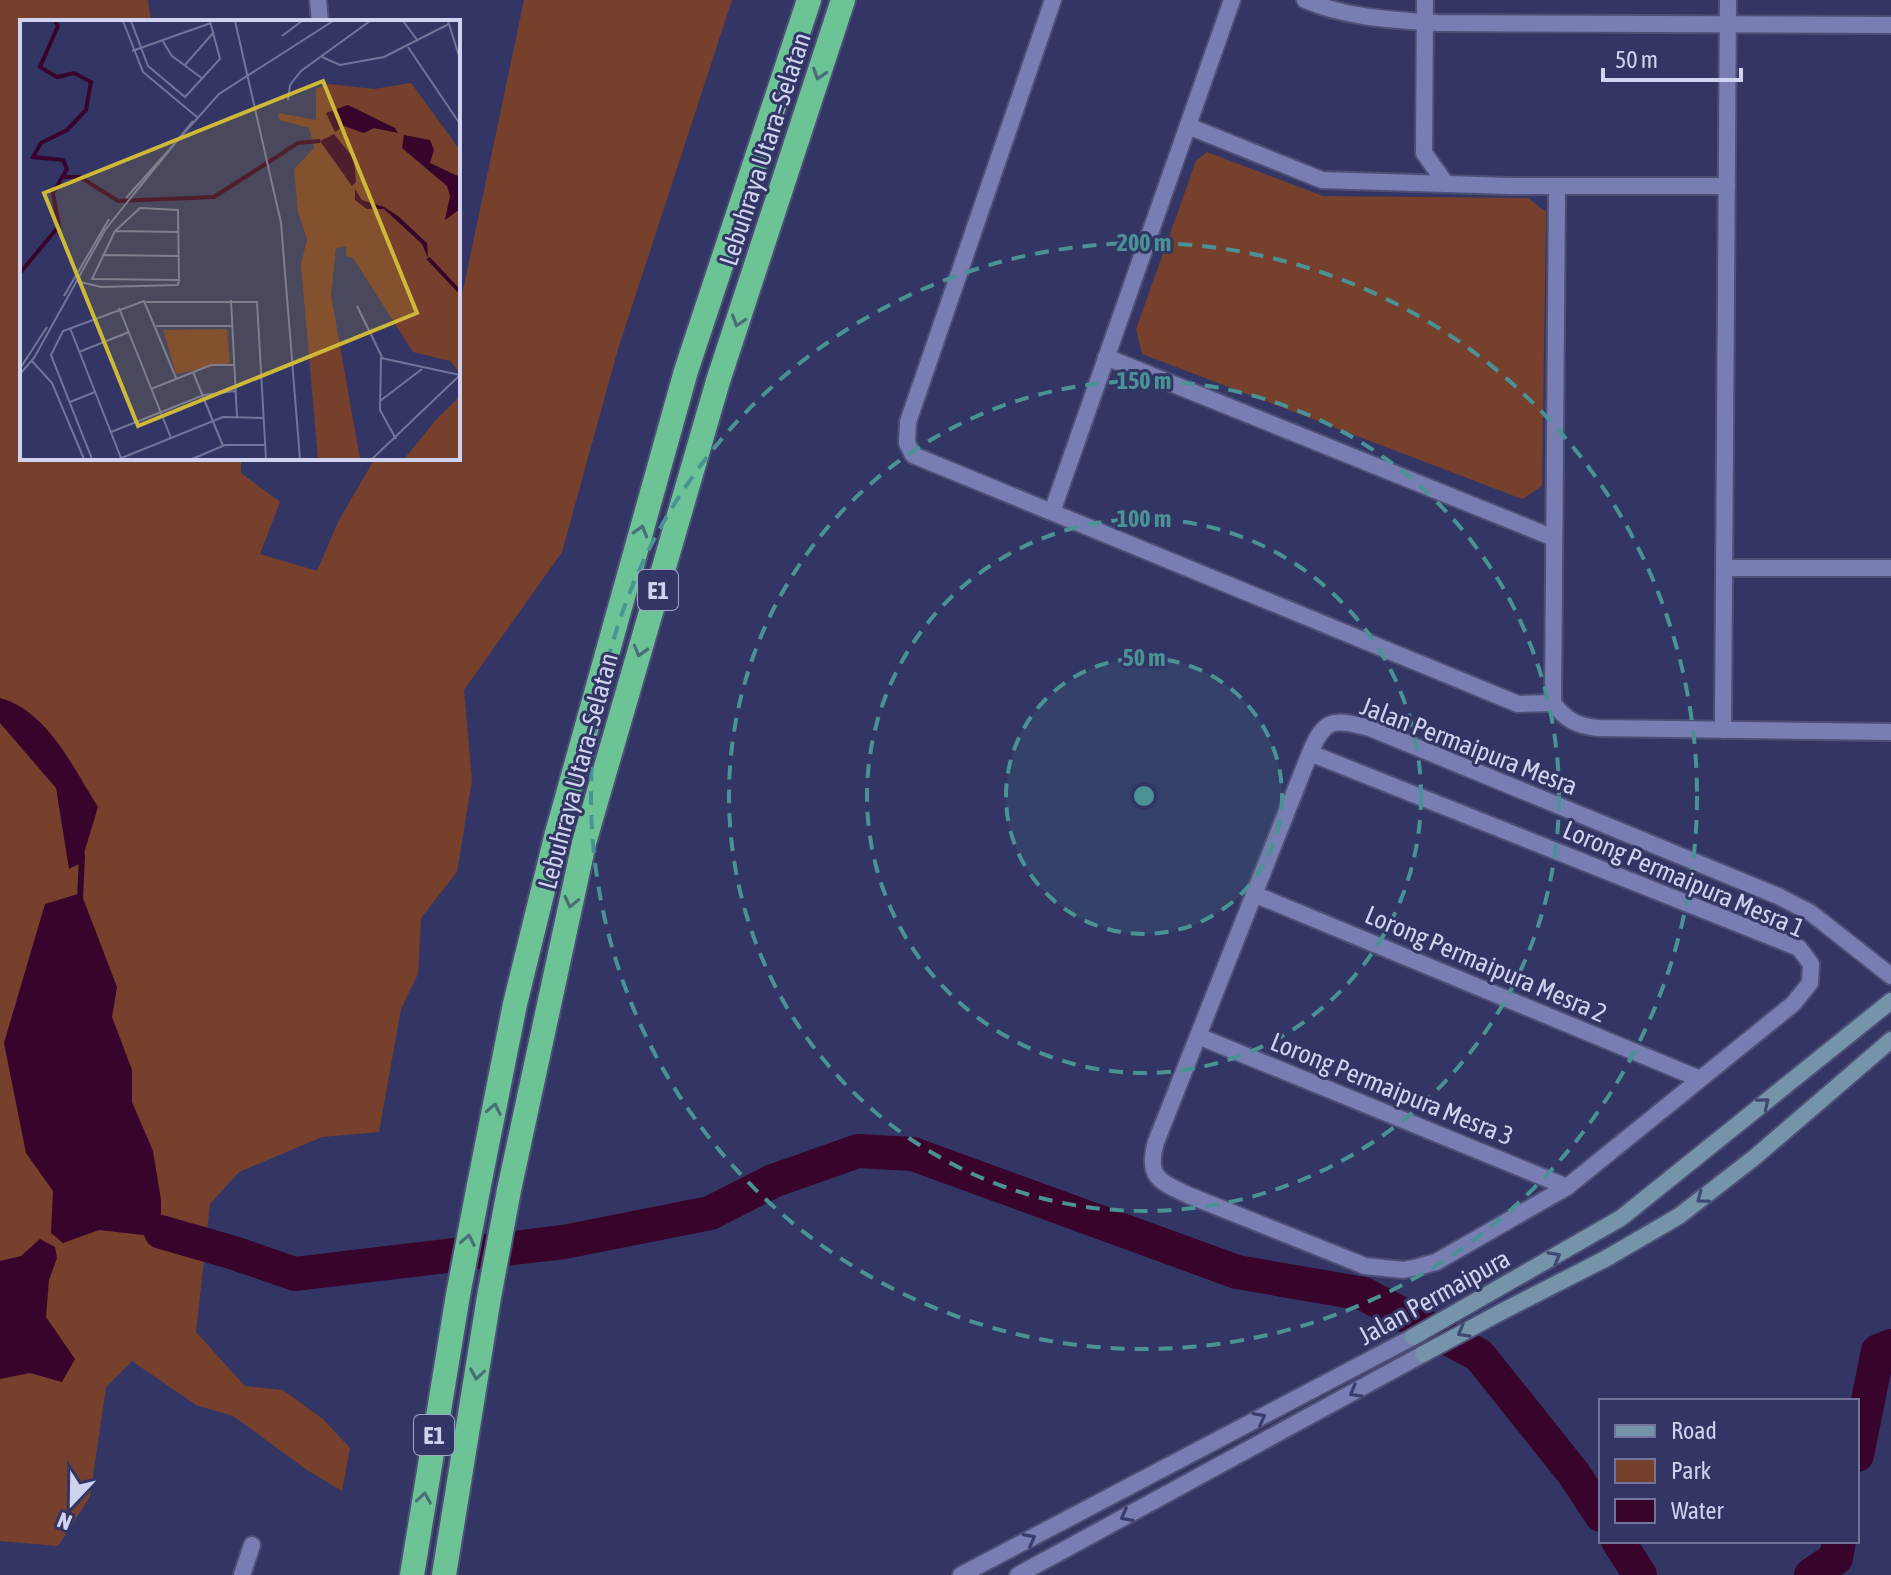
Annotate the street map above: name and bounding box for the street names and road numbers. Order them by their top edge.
street label: Lebuhraya Utara–Selatan [713,29,817,269]
road number: E1 [638,570,678,610]
street label: Lebuhraya Utara–Selatan [532,650,624,892]
street label: Jalan Permaipura Mesra [1356,691,1582,801]
street label: Lorong Permaipura Mesra 1 [1559,815,1809,943]
street label: Lorong Permaipura Mesra 2 [1361,900,1611,1028]
street label: Lorong Permaipura Mesra 3 [1266,1027,1518,1151]
street label: Jalan Permaipura [1353,1243,1515,1351]
road number: E1 [414,1415,454,1455]

